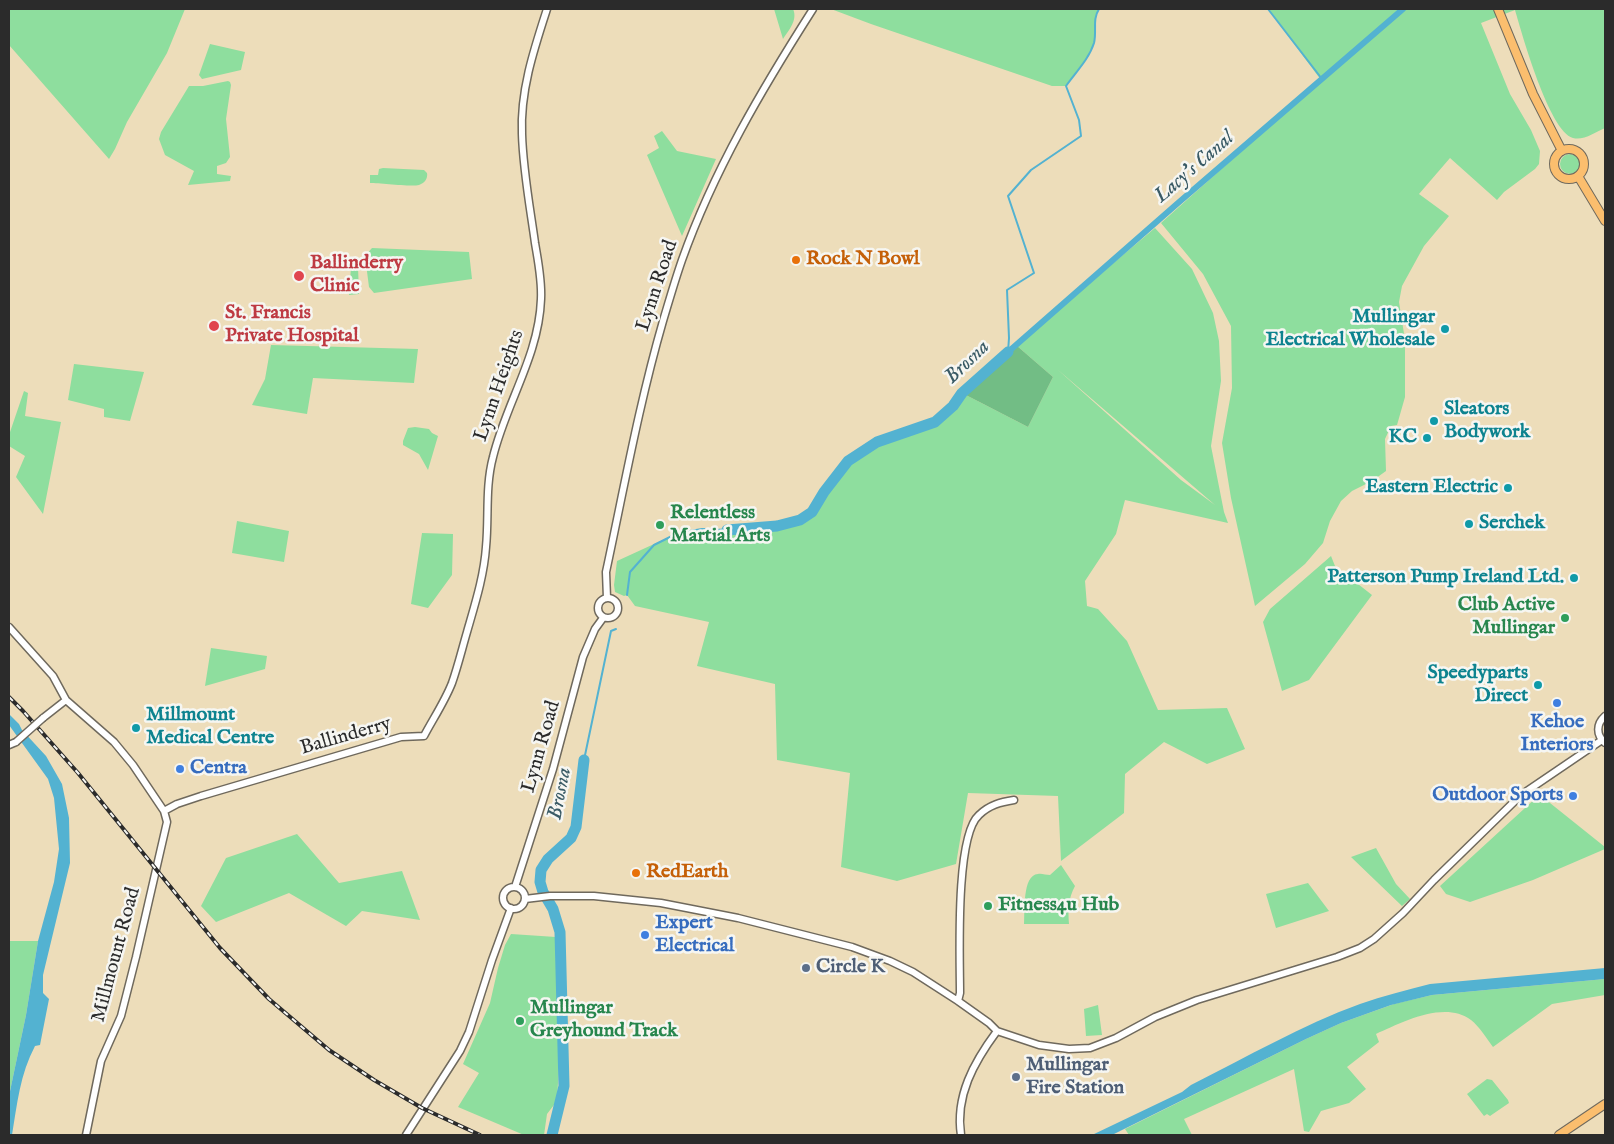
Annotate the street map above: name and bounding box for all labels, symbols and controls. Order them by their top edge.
water label: Lacy's Canal [1150,127,1240,209]
street label: Lynn Road [632,237,684,335]
place label: Rock N Bowl [806,248,920,272]
place label: Ballinderry Clinic [310,252,403,299]
marker: Rock N Bowl [790,254,802,266]
marker: Ballinderry Clinic [292,269,306,283]
place label: St. Francis Private Hospital [225,302,359,349]
place label: Mullingar Electrical Wholesale [1265,306,1435,353]
marker: St. Francis Private Hospital [207,319,221,333]
marker: Mullingar Electrical Wholesale [1439,323,1451,335]
street label: Lynn Heights [470,327,530,445]
water label: Brosna [940,336,996,390]
place label: Sleators Bodywork [1444,398,1530,445]
marker: Sleators Bodywork [1428,415,1440,427]
place label: KC [1389,426,1417,450]
marker: KC [1421,432,1433,444]
place label: Eastern Electric [1365,476,1498,500]
marker: Eastern Electric [1502,482,1514,494]
place label: Relentless Martial Arts [670,502,770,549]
place label: Serchek [1479,512,1545,536]
marker: Serchek [1463,518,1475,530]
marker: Relentless Martial Arts [654,519,666,531]
place label: Patterson Pump Ireland Ltd. [1327,566,1564,590]
marker: Patterson Pump Ireland Ltd. [1568,572,1580,584]
place label: Club Active Mullingar [1458,594,1555,641]
marker: Club Active Mullingar [1559,612,1571,624]
place label: Speedyparts Direct [1427,662,1528,709]
marker: Speedyparts Direct [1532,679,1544,691]
marker: Kehoe Interiors [1551,697,1563,709]
street label: Lynn Road [517,698,567,796]
place label: Millmount Medical Centre [146,704,274,751]
place label: Kehoe Interiors [1521,711,1593,758]
street label: Ballinderry [298,713,394,761]
marker: Millmount Medical Centre [130,722,142,734]
place label: Centra [190,757,247,781]
marker: Centra [174,763,186,775]
water label: Brosna [544,766,578,822]
place label: Outdoor Sports [1432,784,1563,808]
marker: Outdoor Sports [1567,790,1579,802]
place label: RedEarth [646,861,728,885]
marker: RedEarth [630,867,642,879]
street label: Millmount Road [87,885,147,1025]
place label: Fitness4u Hub [998,894,1119,918]
marker: Fitness4u Hub [982,900,994,912]
place label: Expert Electrical [655,912,734,959]
marker: Expert Electrical [639,929,651,941]
place label: Circle K [816,956,885,980]
marker: Circle K [800,962,812,974]
place label: Mullingar Greyhound Track [530,997,678,1044]
marker: Mullingar Greyhound Track [514,1015,526,1027]
place label: Mullingar Fire Station [1026,1054,1124,1101]
marker: Mullingar Fire Station [1010,1071,1022,1083]

